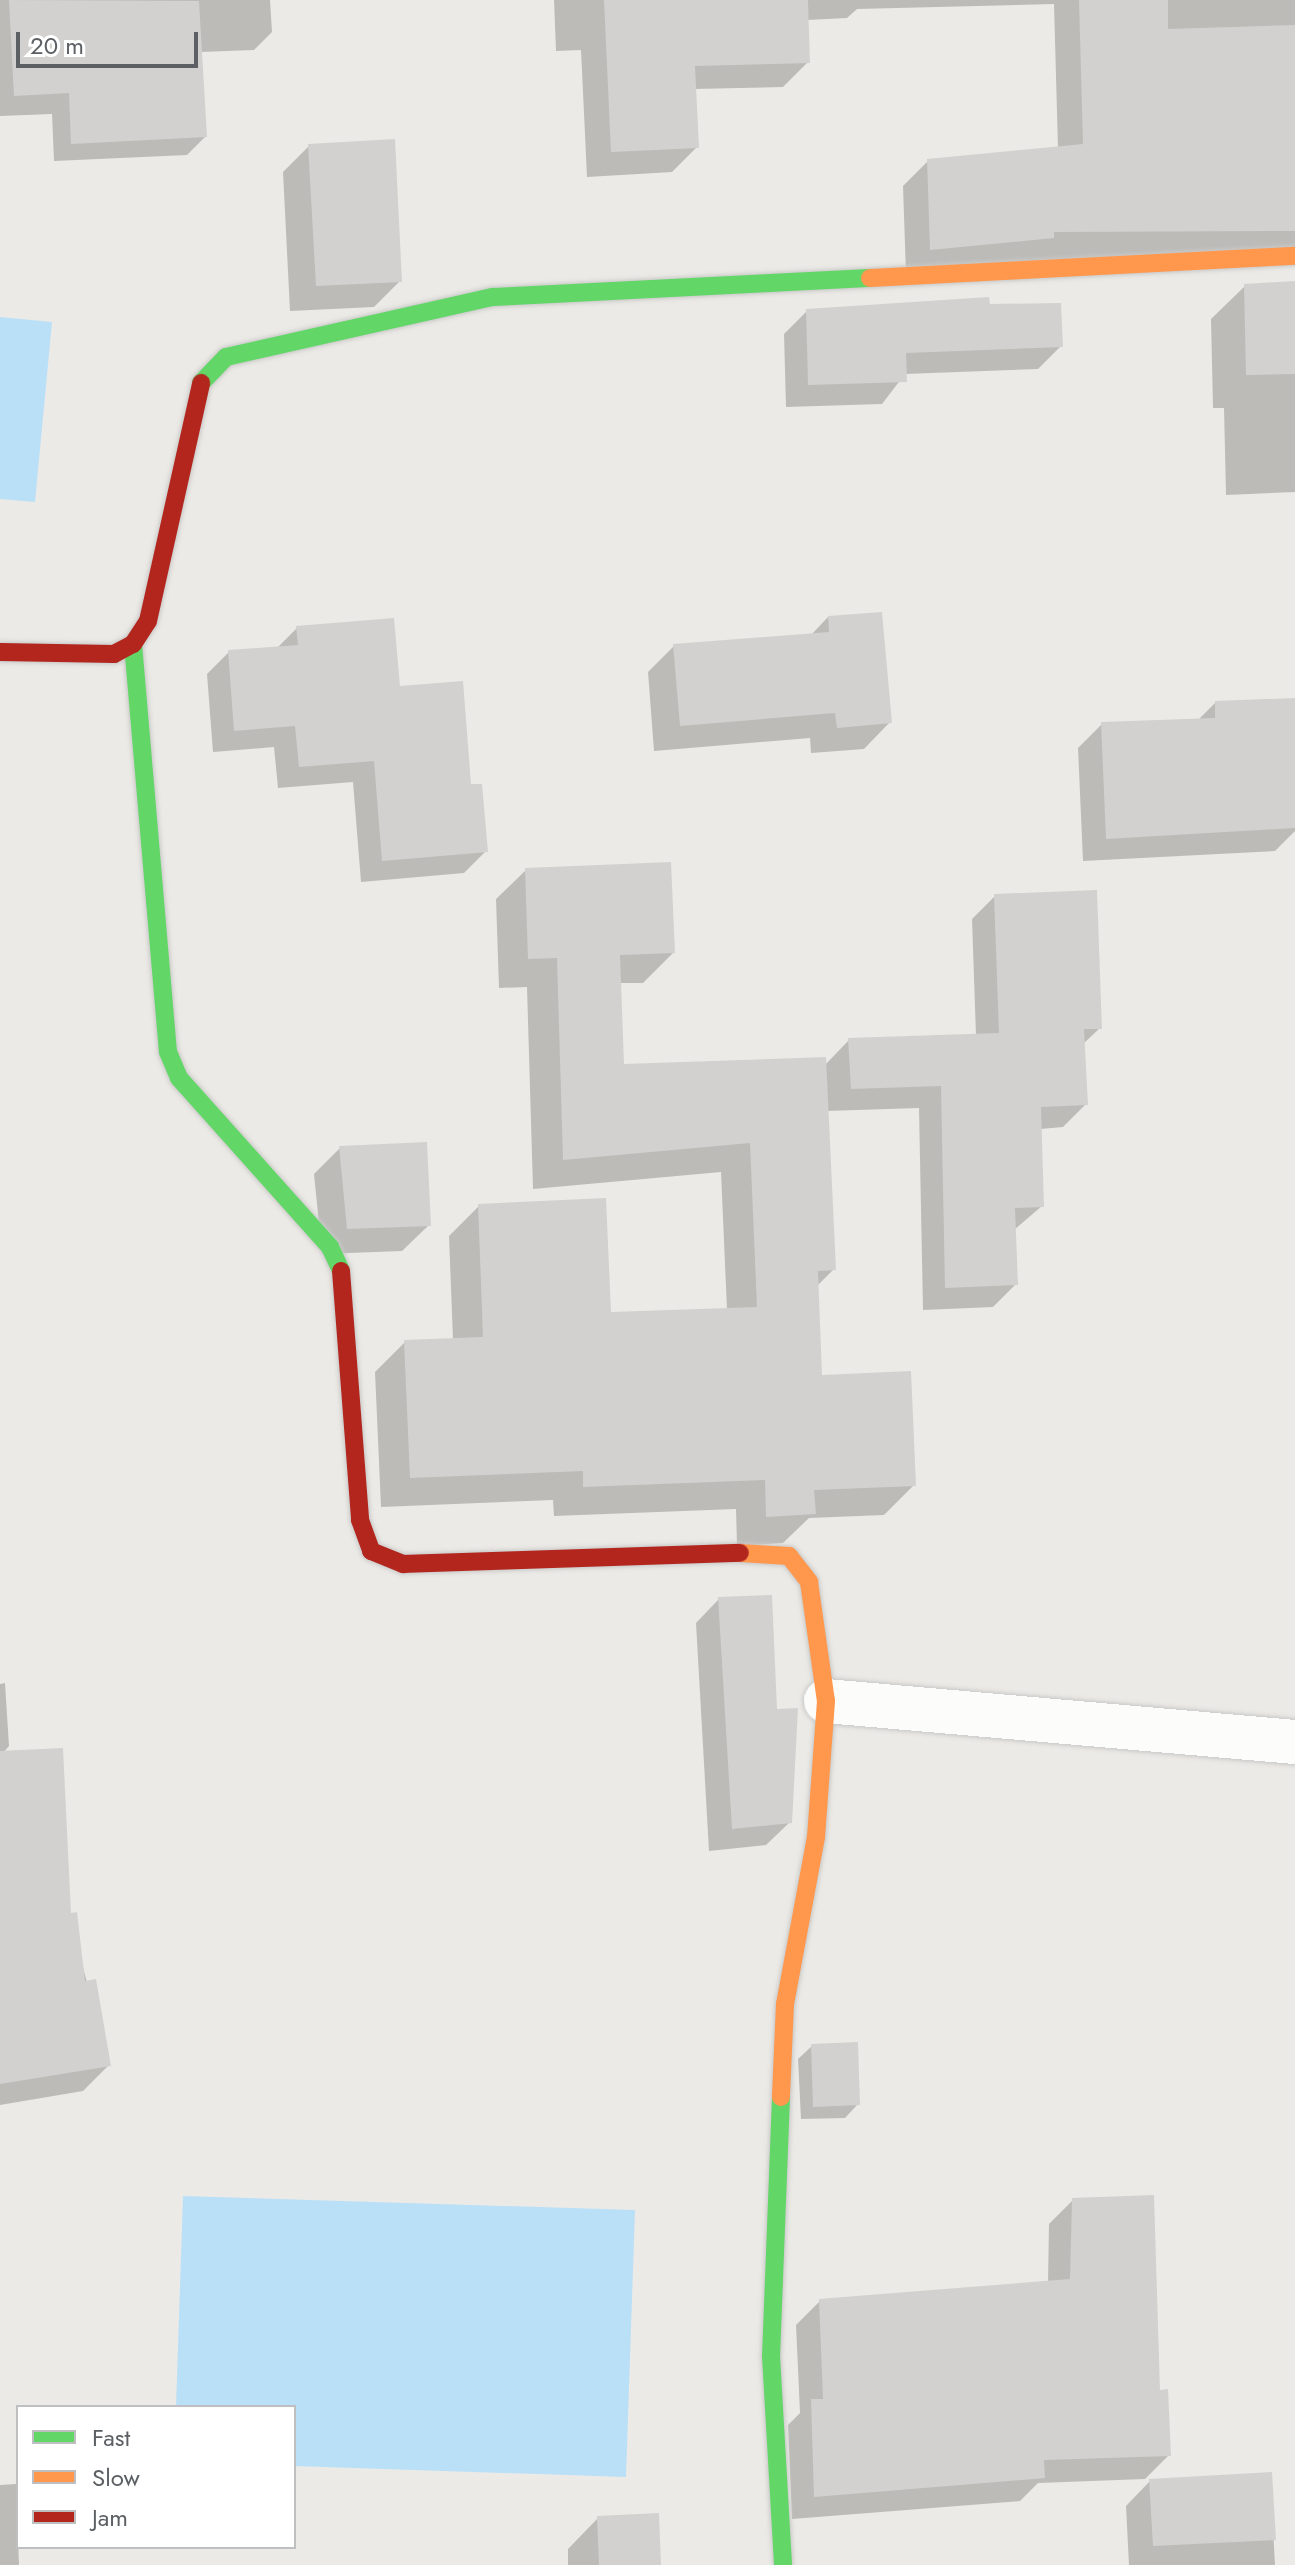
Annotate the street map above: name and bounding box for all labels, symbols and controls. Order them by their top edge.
scale bar [20,16,202,66]
text: 20 m [30,28,84,63]
legend [16,2405,296,2549]
text: Fast [92,2420,130,2455]
text: Slow [92,2460,140,2495]
text: Jam [92,2500,128,2535]

